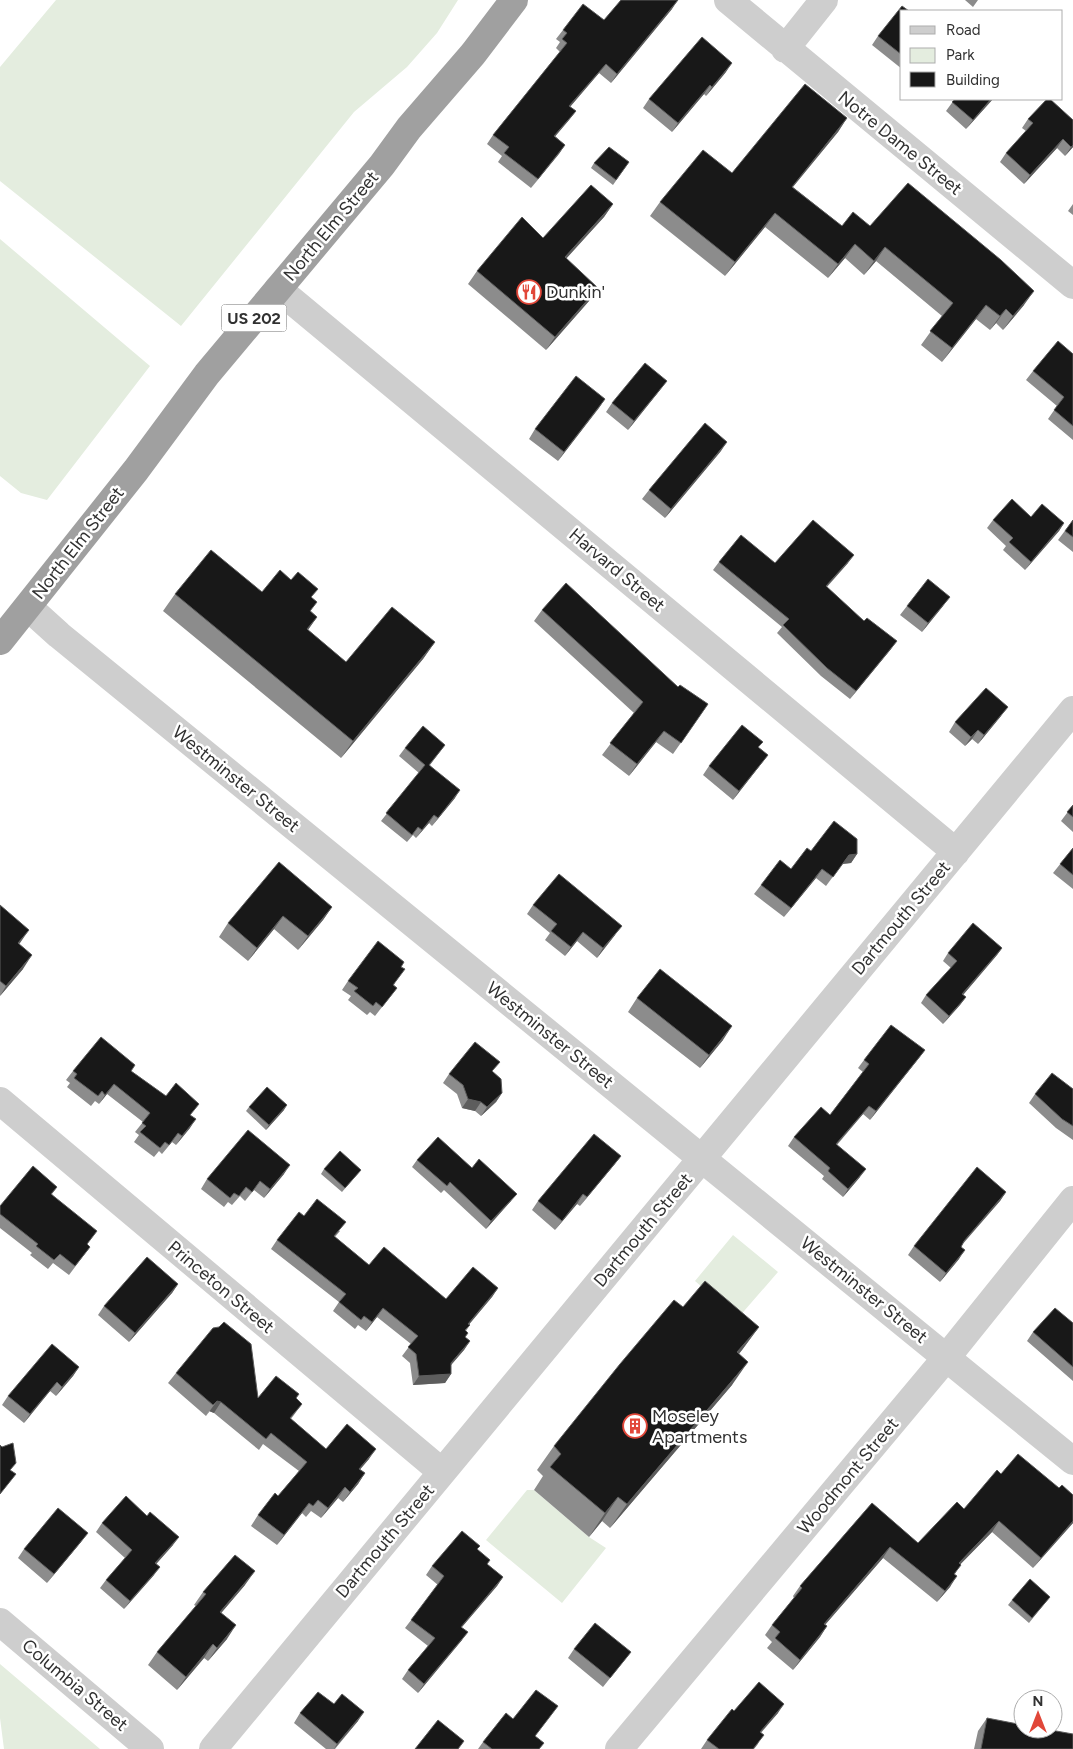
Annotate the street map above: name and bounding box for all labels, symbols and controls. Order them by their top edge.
legend [900,10,1063,100]
text: Road [946,21,981,39]
text: Park [946,46,975,64]
text: Building [946,71,1000,89]
street label: Notre Dame Street [834,86,967,200]
street label: North Elm Street [279,166,383,285]
restaurant icon: Dunkin' [516,279,542,305]
place label: Dunkin' [546,281,605,303]
road number: US 202 [222,304,286,332]
street label: North Elm Street [27,482,129,604]
street label: Harvard Street [565,523,670,617]
street label: Westminster Street [168,721,304,837]
street label: Dartmouth Street [847,856,955,979]
street label: Westminster Street [482,977,618,1093]
street label: Dartmouth Street [589,1168,697,1291]
street label: Westminster Street [796,1232,932,1348]
street label: Princeton Street [163,1236,279,1338]
place label: Moseley Apartments [652,1405,747,1448]
building icon: Moseley Apartments [622,1413,648,1439]
street label: Woodmont Street [793,1413,903,1539]
street label: Dartmouth Street [331,1479,439,1602]
street label: Columbia Street [18,1634,133,1736]
north arrow [1013,1689,1063,1739]
text: N [1033,1693,1043,1710]

